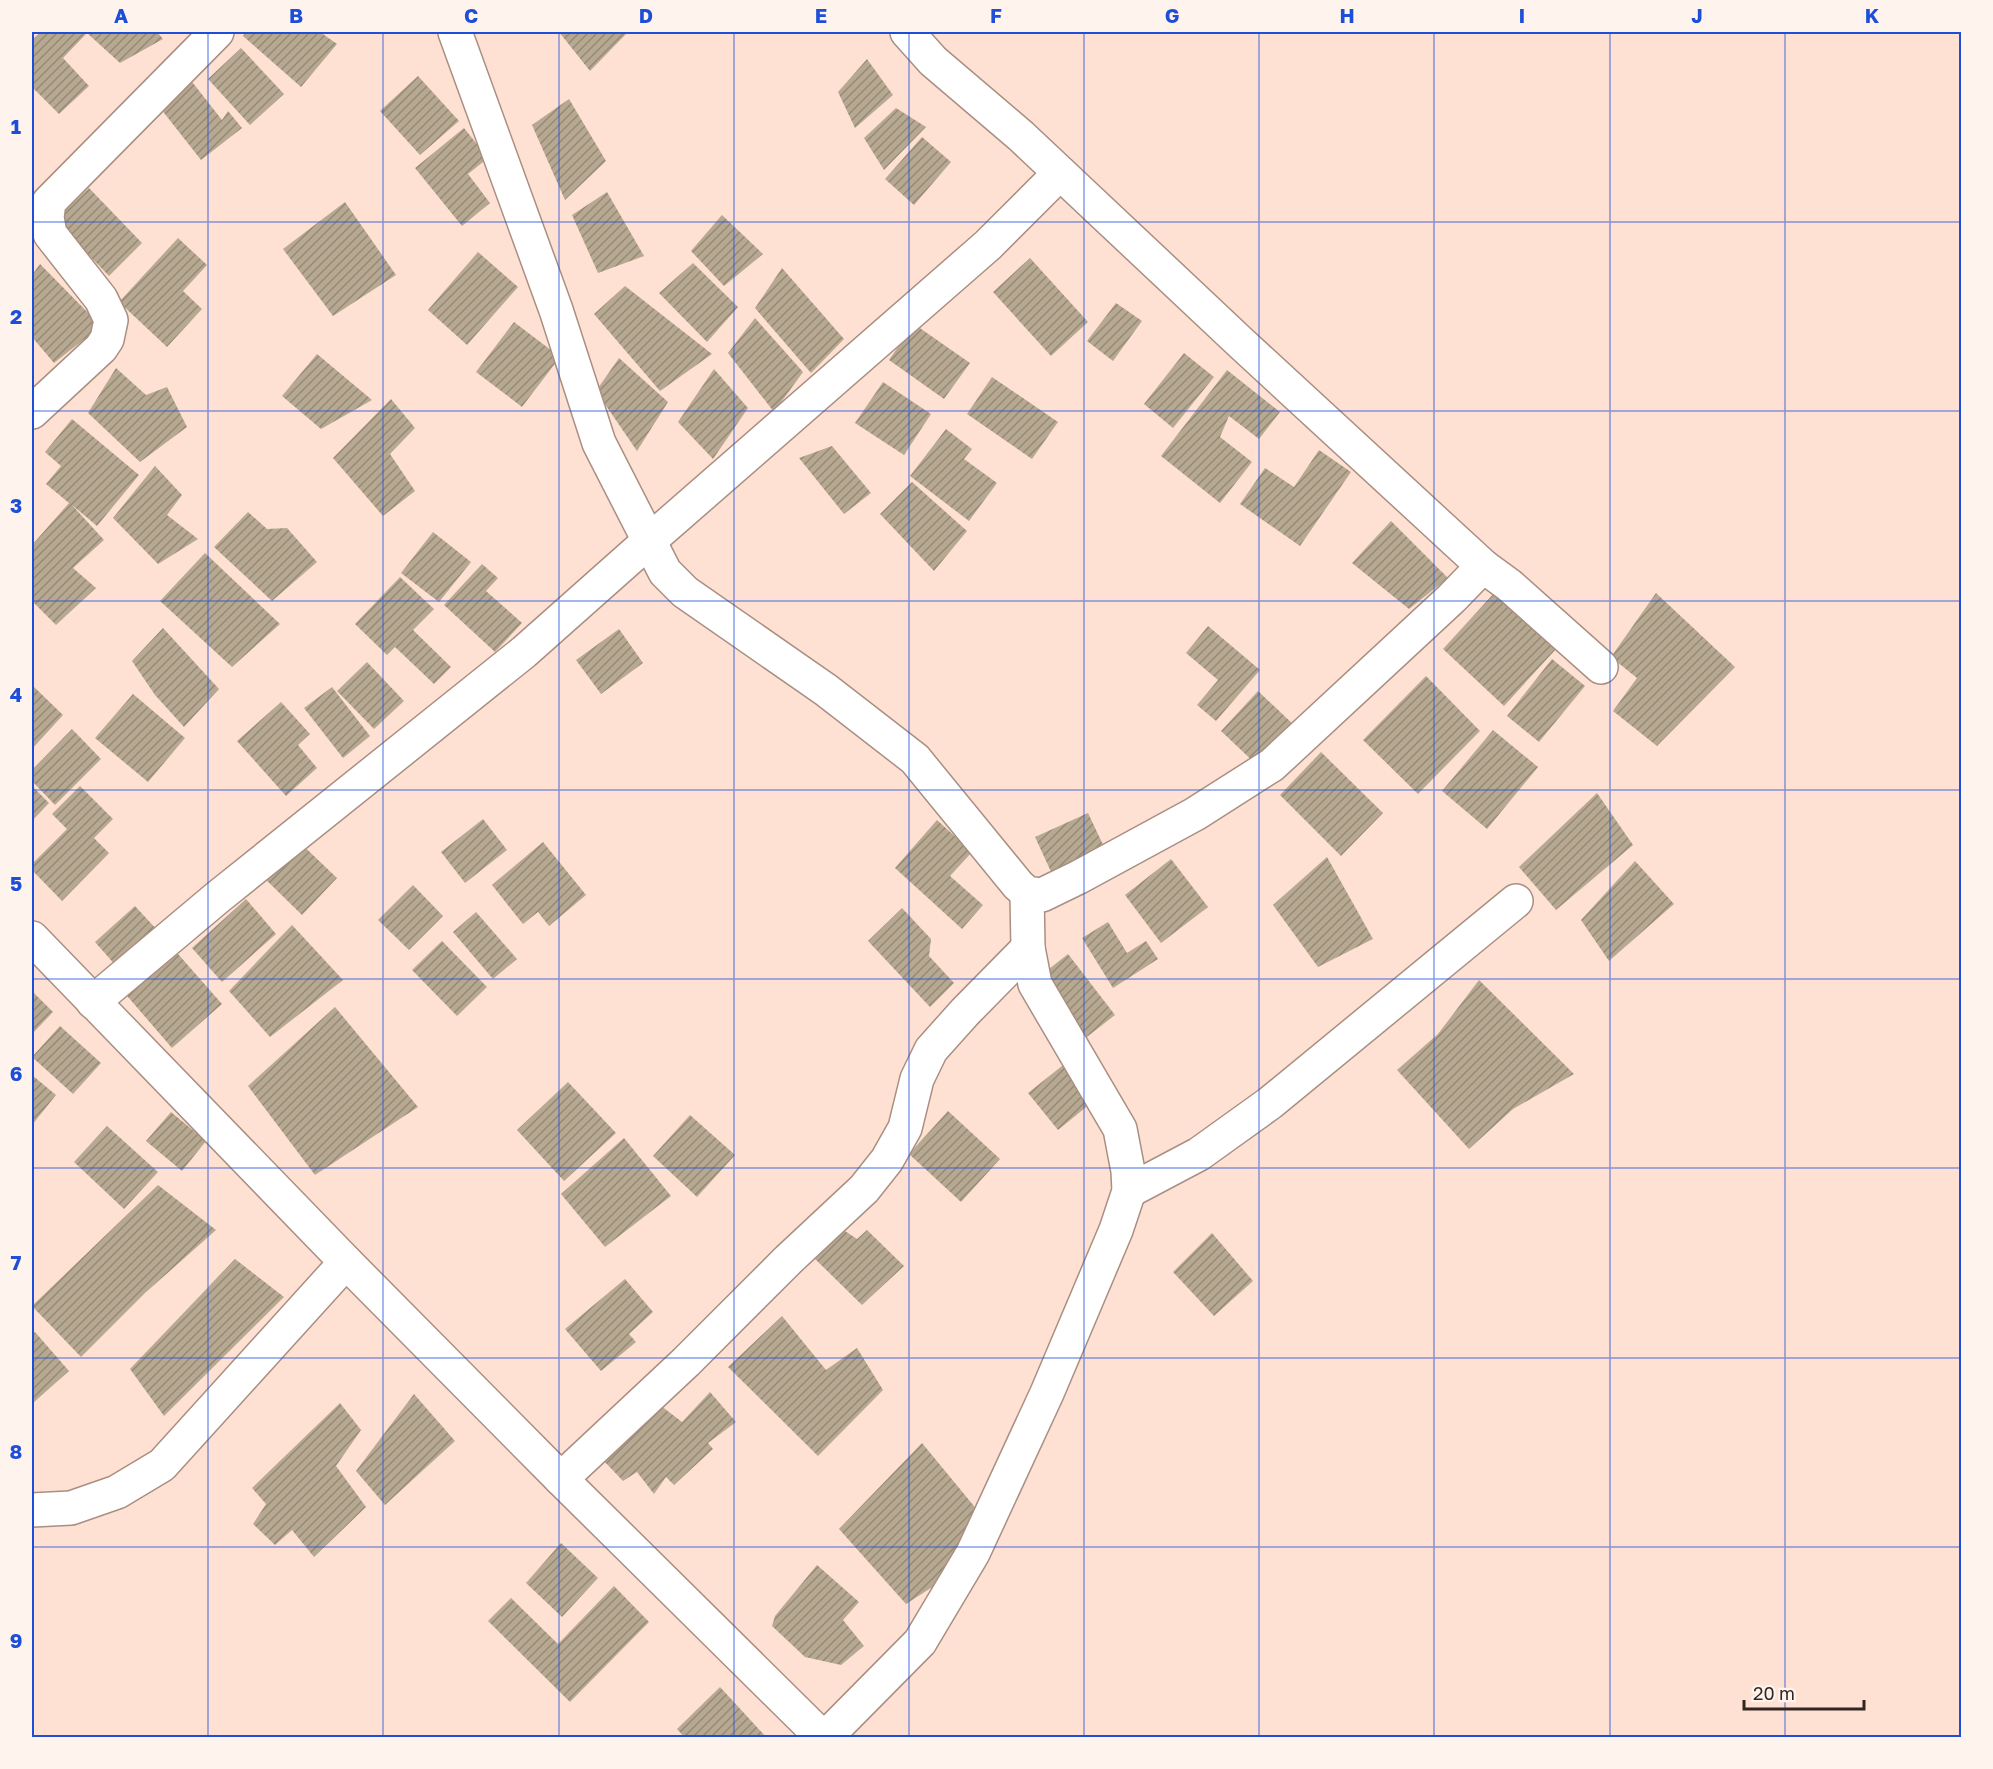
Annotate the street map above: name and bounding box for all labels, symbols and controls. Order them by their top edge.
text: A [114,3,128,27]
text: B [289,3,303,27]
text: C [464,3,478,27]
text: D [639,3,653,27]
text: E [815,3,827,27]
text: F [990,3,1002,27]
text: G [1165,3,1179,27]
text: H [1339,3,1355,27]
text: I [1519,3,1525,27]
text: J [1691,3,1703,27]
text: K [1865,3,1880,27]
text: 1 [11,114,21,138]
text: 2 [10,304,22,328]
text: 3 [10,493,22,517]
text: 4 [10,682,22,706]
text: 5 [10,871,22,895]
text: 6 [10,1061,22,1085]
text: 7 [11,1250,22,1274]
text: 8 [10,1439,22,1463]
text: 9 [10,1628,22,1652]
scale bar [1744,1673,1864,1711]
text: 20 m [1753,1682,1795,1704]

